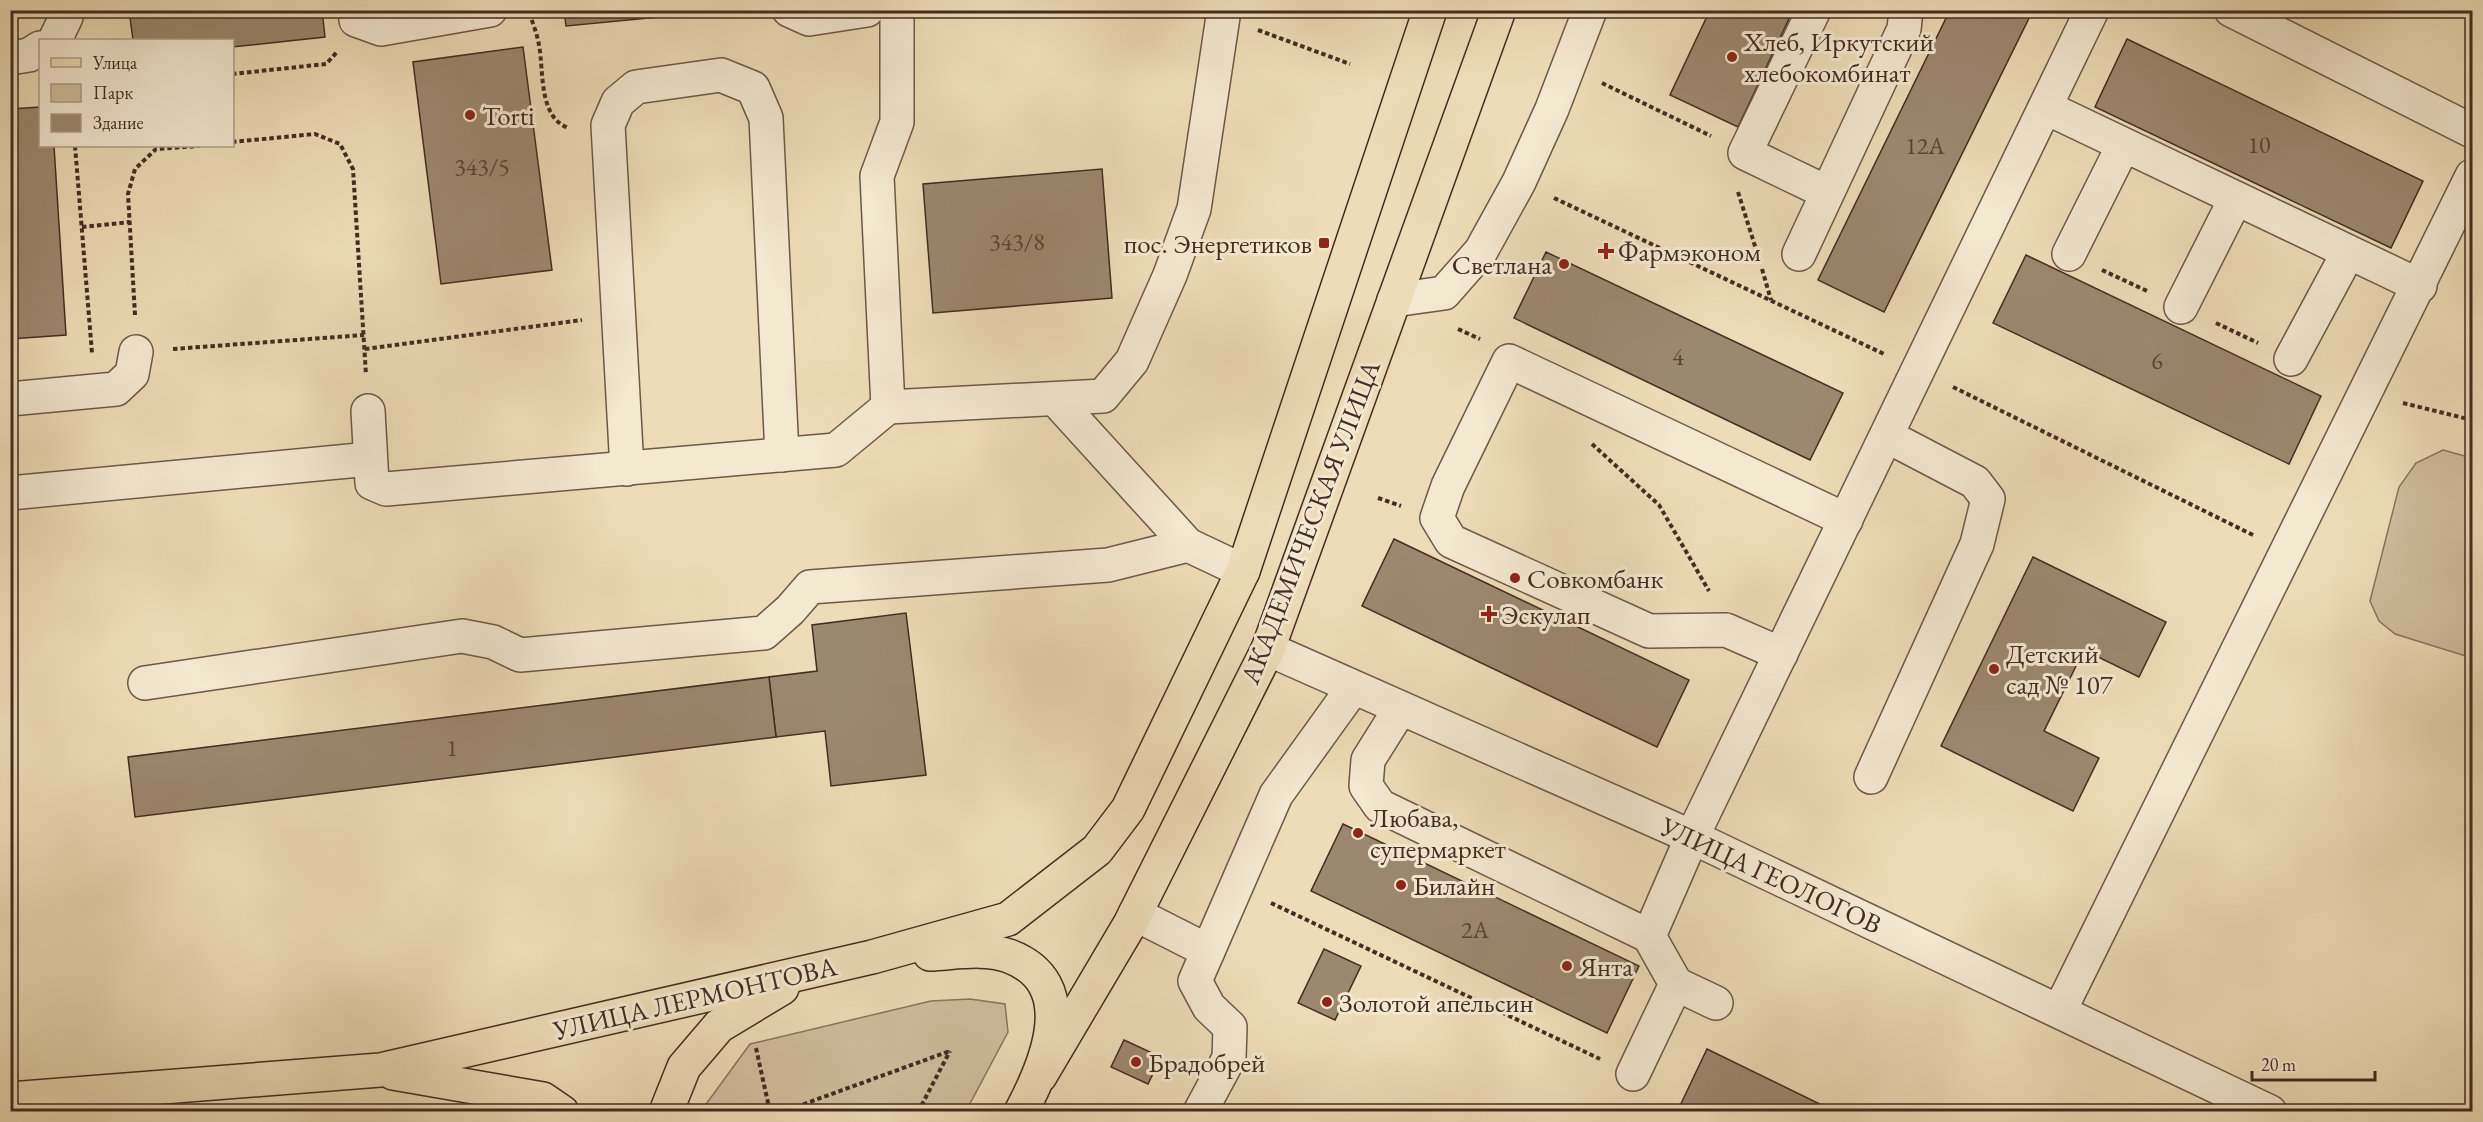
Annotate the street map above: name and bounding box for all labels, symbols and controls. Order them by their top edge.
place label: Хлеб, Иркутский хлебокомбинат [1743,24,1934,90]
legend [39,39,234,147]
marker: Хлеб, Иркутский хлебокомбинат [1725,50,1739,64]
text: Улица [92,51,138,74]
text: Парк [93,81,133,104]
place label: Torti [482,98,535,133]
marker: Torti [463,108,477,122]
text: Здание [93,111,143,134]
house number: 10 [2247,129,2271,160]
house number: 12А [1905,130,1945,161]
house number: 343/5 [454,151,510,182]
house number: 343/8 [989,226,1045,257]
place label: пос. Энергетиков [1124,226,1312,261]
place label: Фармэконом [1618,234,1761,269]
marker: пос. Энергетиков [1317,236,1331,250]
marker: Фармэконом [1599,244,1613,258]
place label: Светлана [1452,247,1552,282]
marker: Светлана [1557,257,1571,271]
house number: 4 [1672,341,1684,372]
house number: 6 [2151,345,2163,376]
street label: АКАДЕМИЧЕСКАЯ УЛИЦА [1232,355,1388,690]
place label: Совкомбанк [1527,561,1663,596]
marker: Совкомбанк [1508,571,1522,585]
place label: Эскулап [1501,597,1591,632]
marker: Эскулап [1482,607,1496,621]
place label: Детский сад № 107 [2006,636,2114,702]
marker: Детский сад № 107 [1987,662,2001,676]
house number: 1 [446,732,458,763]
place label: Любава, супермаркет [1370,800,1506,866]
street label: УЛИЦА ГЕОЛОГОВ [1654,808,1887,942]
marker: Любава, супермаркет [1351,826,1365,840]
place label: Билайн [1413,868,1495,903]
marker: Билайн [1394,878,1408,892]
house number: 2А [1461,914,1489,945]
street label: УЛИЦА ЛЕРМОНТОВА [549,948,841,1048]
place label: Янта [1578,949,1633,984]
marker: Янта [1560,959,1574,973]
place label: Золотой апельсин [1339,985,1534,1020]
marker: Золотой апельсин [1320,995,1334,1009]
scale bar [2252,1044,2375,1082]
place label: Брадобрей [1148,1045,1265,1080]
text: 20 m [2261,1053,2296,1076]
marker: Брадобрей [1129,1055,1143,1069]

